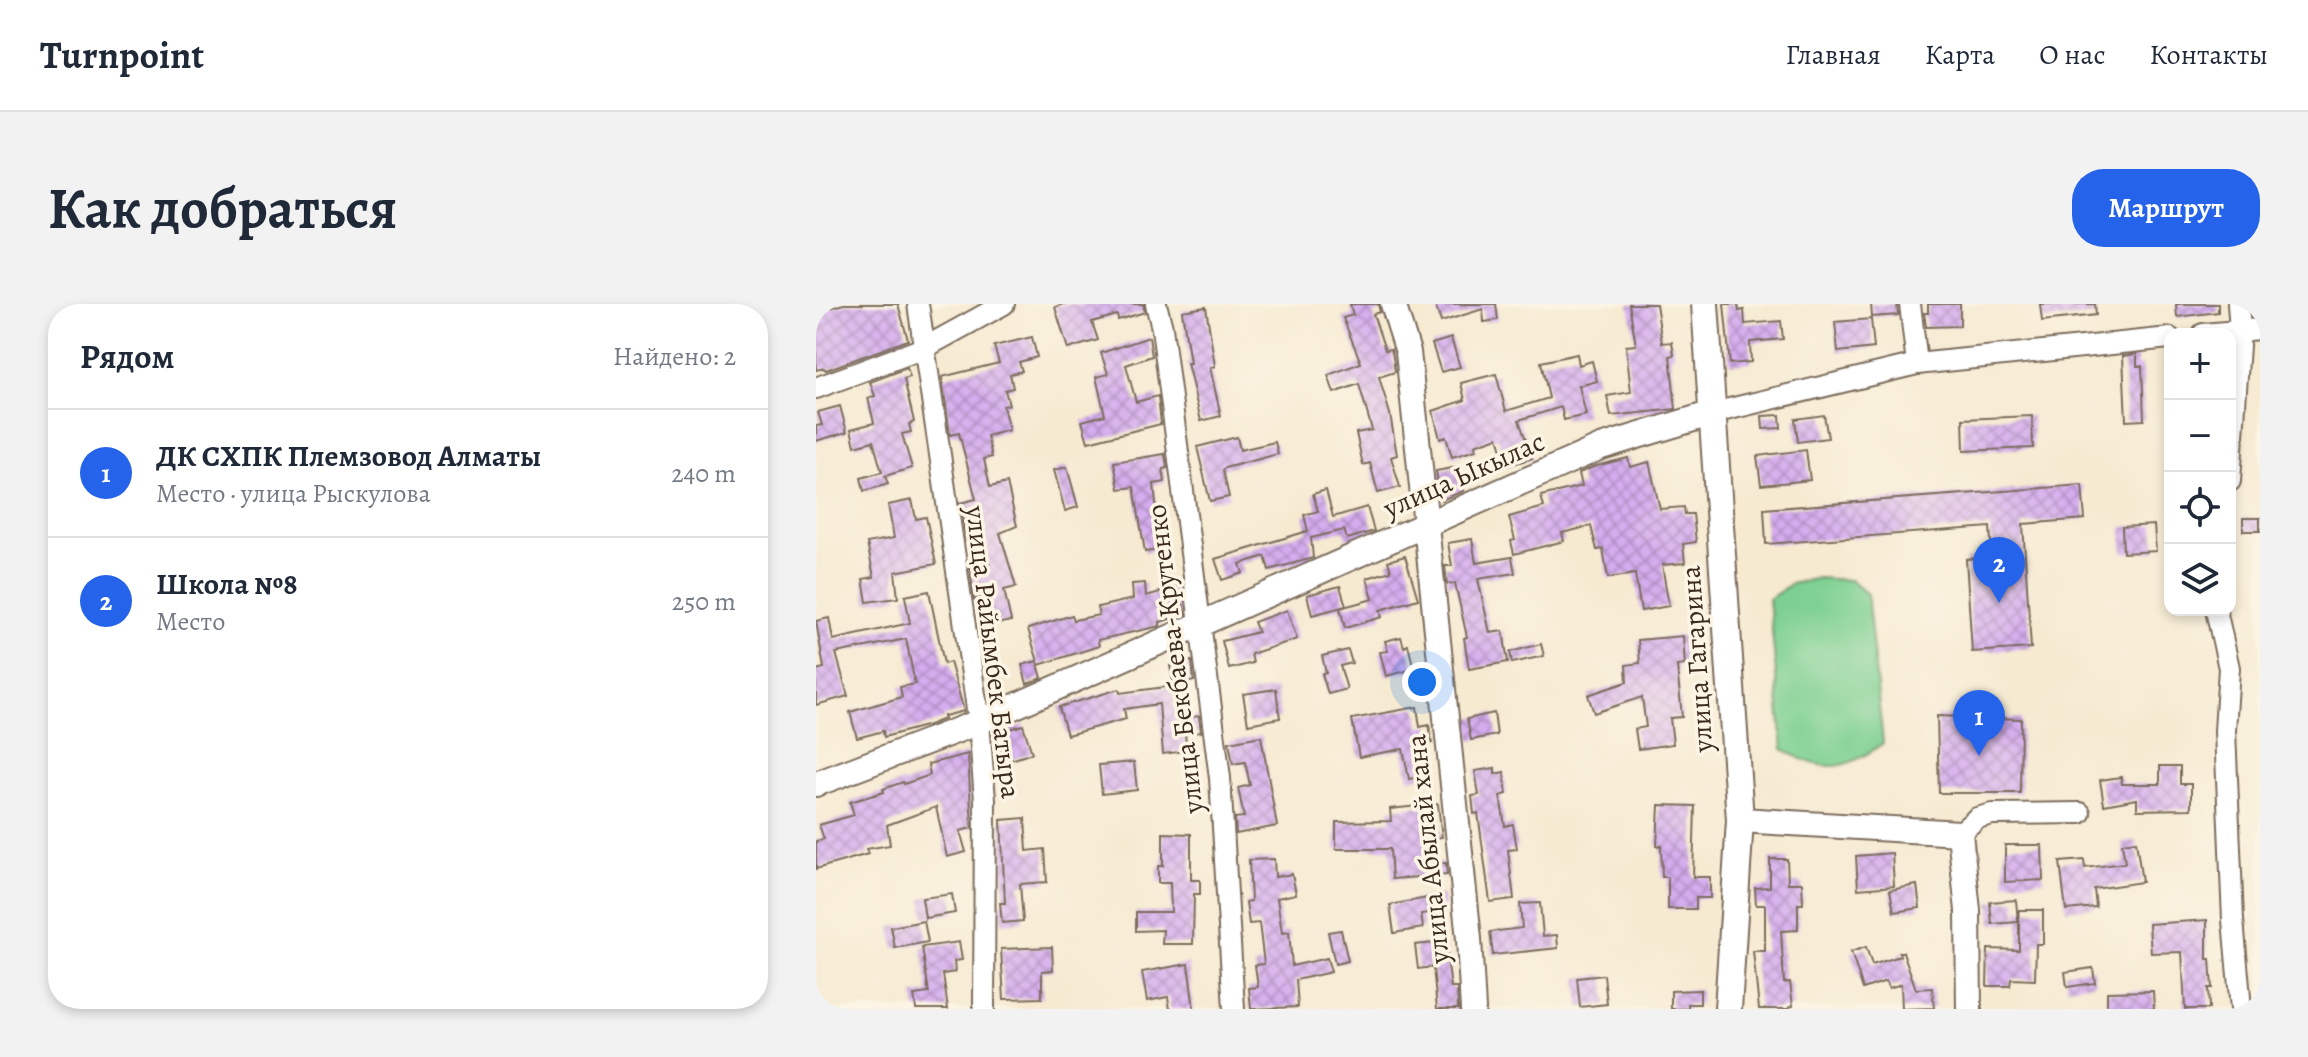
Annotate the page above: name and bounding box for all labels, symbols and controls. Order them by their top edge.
text: Turnpoint [40,29,204,81]
text: Главная [1785,36,1881,74]
text: Карта [1925,36,1995,74]
text: О нас [2039,36,2106,74]
text: Контакты [2150,36,2268,74]
button: Маршрут [2072,169,2260,247]
text: Как добраться [48,170,397,246]
map controls [2164,328,2236,616]
button: + [2164,328,2236,400]
text: Рядом [80,333,174,380]
text: Найдено: 2 [613,339,736,374]
button: − [2164,400,2236,472]
street label: улица Ыкылас [1377,423,1551,528]
text: ДК СХПК Племзовод Алматы [156,436,541,476]
text: 1 [101,456,111,491]
text: 240 m [671,456,736,491]
button: locate [2164,472,2236,544]
text: Место · улица Рыскулова [156,476,431,511]
street label: улица Бекбаева-Крутенко [1137,502,1213,817]
street label: улица Райымбек Батыра [956,503,1030,801]
pin: 2 [1973,537,2025,603]
button: layers [2164,544,2236,616]
text: Школа №8 [156,564,298,604]
street label: улица Гагарина [1672,564,1723,755]
text: 2 [100,584,112,619]
text: 250 m [672,584,736,619]
text: Место [156,604,225,639]
your location [1402,662,1442,702]
pin: 1 [1953,690,2005,756]
street label: улица Абылай хана [1397,732,1459,967]

